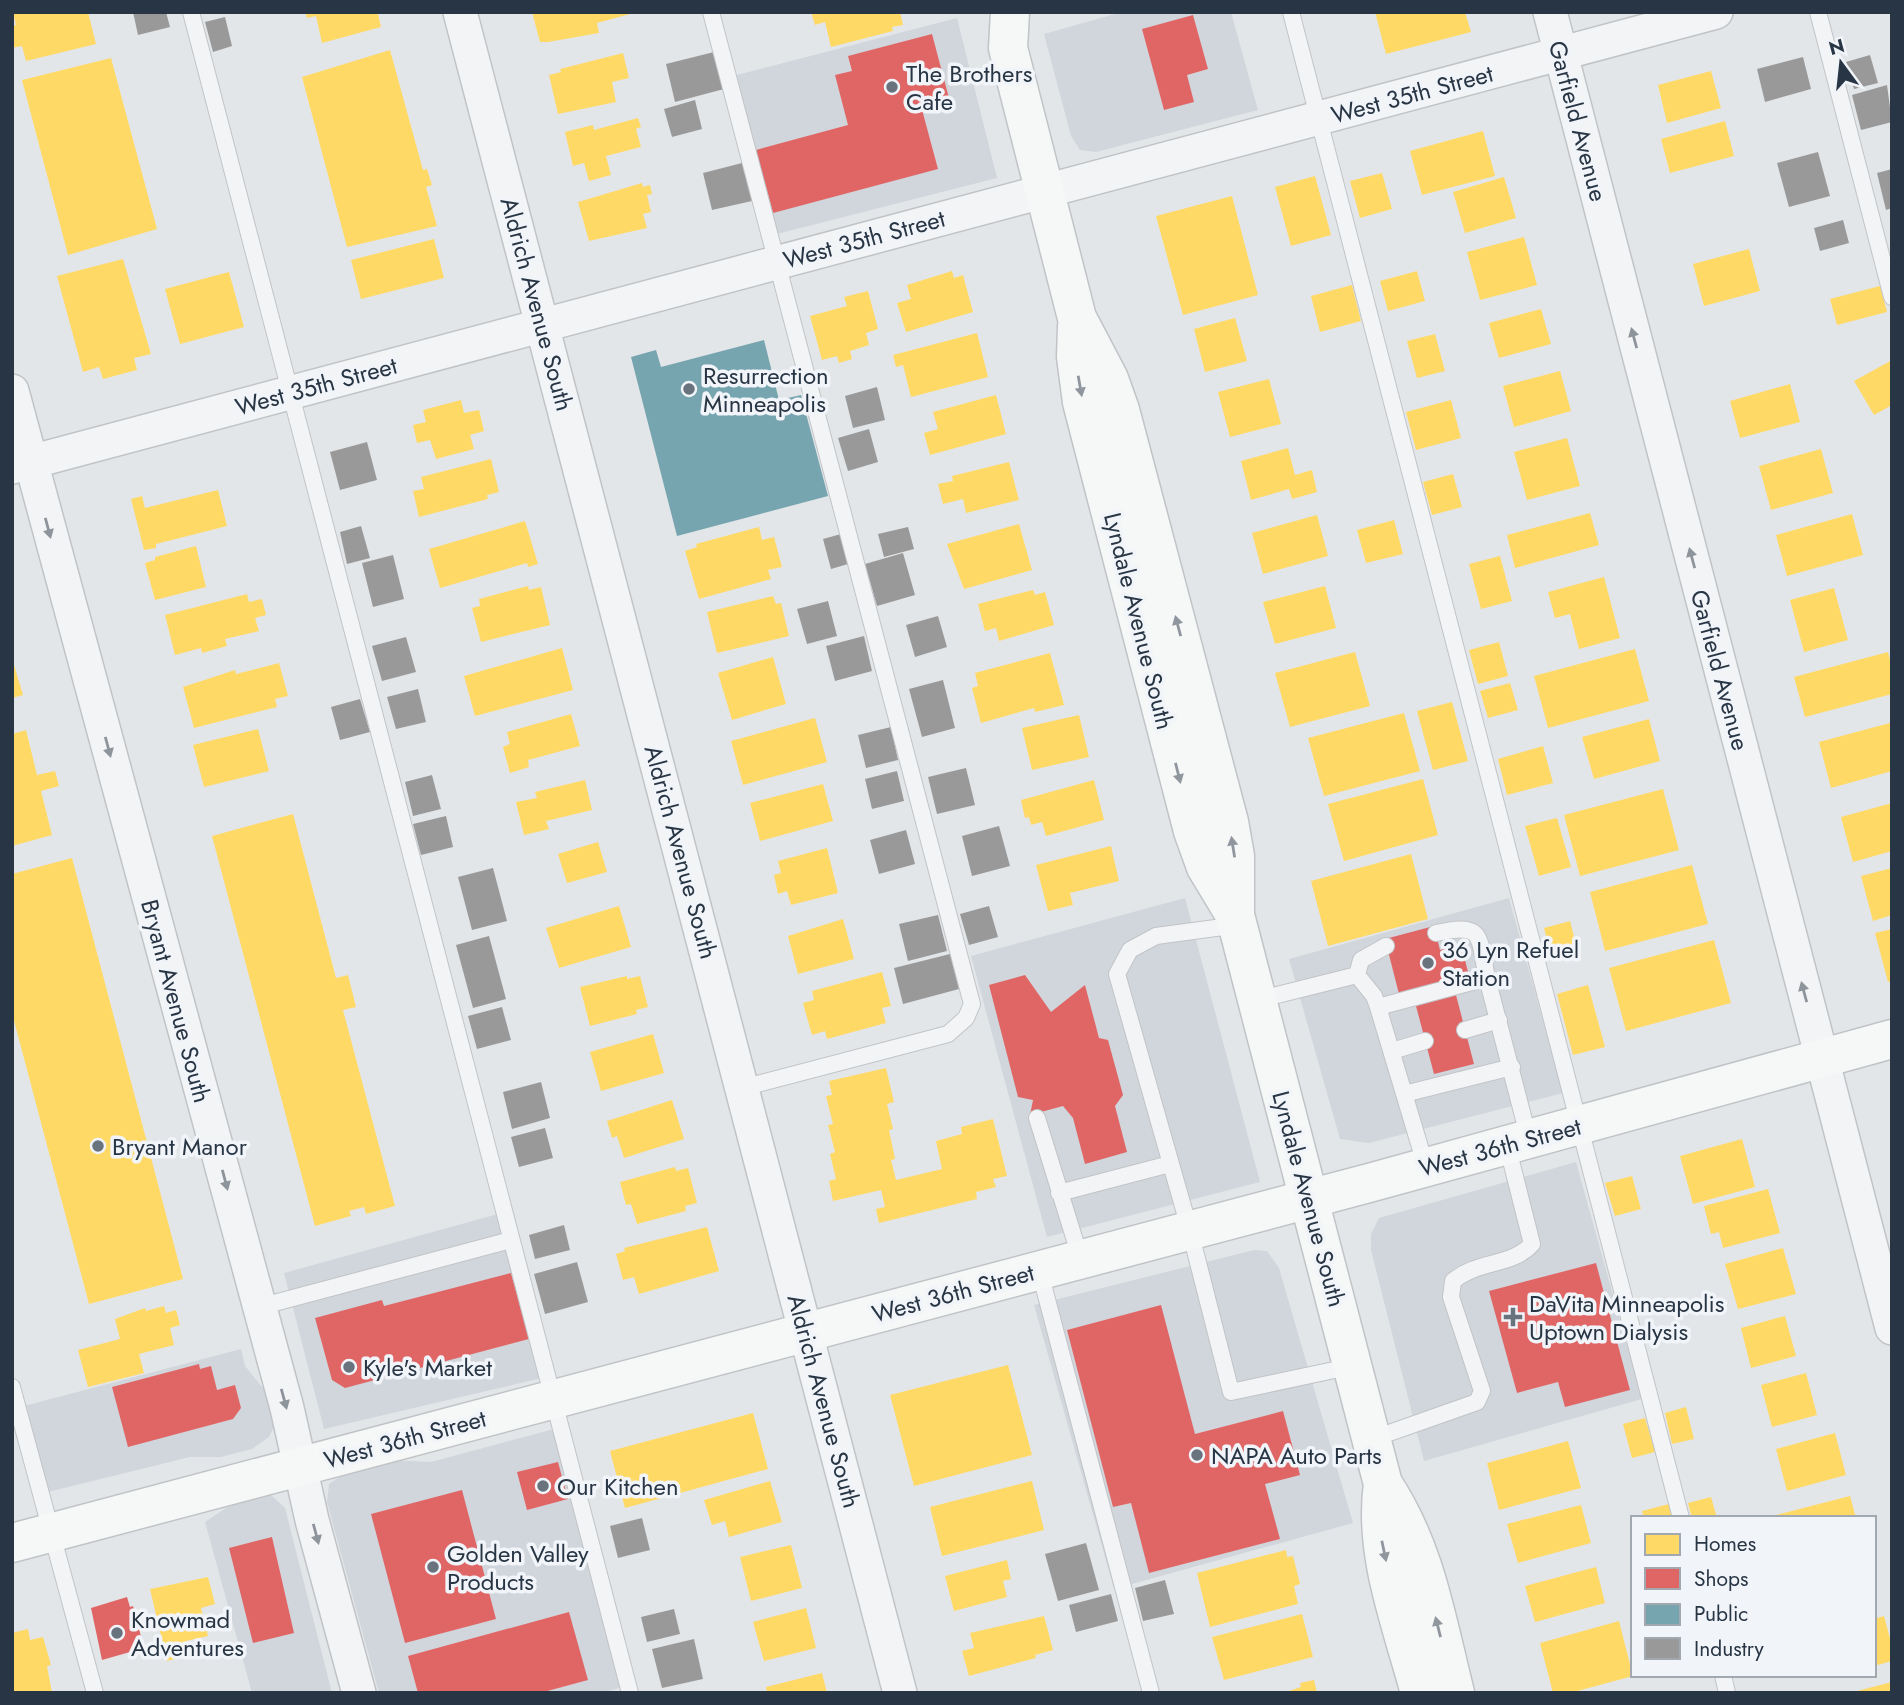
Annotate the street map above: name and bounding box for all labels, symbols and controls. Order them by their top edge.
north arrow [1806,28,1876,98]
text: N [1826,32,1848,62]
street label: Garfield Avenue [1540,37,1616,205]
place label: The Brothers Cafe [906,56,1032,119]
street label: West 35th Street [1327,56,1497,132]
marker: The Brothers Cafe [884,79,900,95]
street label: Aldrich Avenue South [492,193,582,415]
street label: West 35th Street [779,201,949,277]
one-way arrow [1629,327,1639,348]
street label: West 35th Street [231,348,401,424]
place label: Resurrection Minneapolis [703,358,829,421]
one-way arrow [1075,375,1086,397]
marker: Resurrection Minneapolis [681,381,697,397]
street label: Lyndale Avenue South [1095,509,1183,733]
one-way arrow [43,517,54,539]
one-way arrow [1686,548,1696,569]
street label: Garfield Avenue [1682,586,1758,754]
one-way arrow [1172,615,1182,636]
one-way arrow [103,737,113,758]
street label: Aldrich Avenue South [636,741,726,963]
one-way arrow [1173,762,1184,784]
one-way arrow [1228,835,1239,857]
street label: Bryant Avenue South [132,895,220,1107]
place label: 36 Lyn Refuel Station [1442,932,1579,995]
marker: 36 Lyn Refuel Station [1420,955,1436,971]
one-way arrow [1798,981,1809,1003]
street label: Lyndale Avenue South [1263,1087,1355,1311]
street label: West 36th Street [1415,1108,1585,1185]
place label: Bryant Manor [112,1129,248,1164]
marker: Bryant Manor [90,1138,106,1154]
one-way arrow [220,1170,230,1191]
street label: West 36th Street [868,1254,1038,1331]
place label: DaVita Minneapolis Uptown Dialysis [1529,1286,1725,1349]
street label: Aldrich Avenue South [779,1290,869,1512]
marker: DaVita Minneapolis Uptown Dialysis [1503,1307,1523,1327]
place label: Kyle's Market [363,1350,492,1385]
marker: Kyle's Market [341,1359,357,1375]
one-way arrow [279,1388,290,1410]
street label: West 36th Street [320,1400,490,1477]
place label: NAPA Auto Parts [1211,1438,1382,1473]
marker: NAPA Auto Parts [1189,1447,1205,1463]
place label: Our Kitchen [557,1469,679,1504]
marker: Our Kitchen [535,1478,551,1494]
legend [1631,1516,1876,1677]
one-way arrow [311,1523,322,1545]
text: Homes [1694,1529,1756,1559]
place label: Golden Valley Products [447,1536,589,1599]
one-way arrow [1378,1540,1389,1562]
marker: Golden Valley Products [425,1559,441,1575]
text: Shops [1694,1564,1748,1594]
text: Public [1694,1599,1748,1629]
place label: Knowmad Adventures [131,1602,244,1665]
one-way arrow [1432,1615,1443,1637]
marker: Knowmad Adventures [109,1625,125,1641]
text: Industry [1694,1634,1765,1664]

